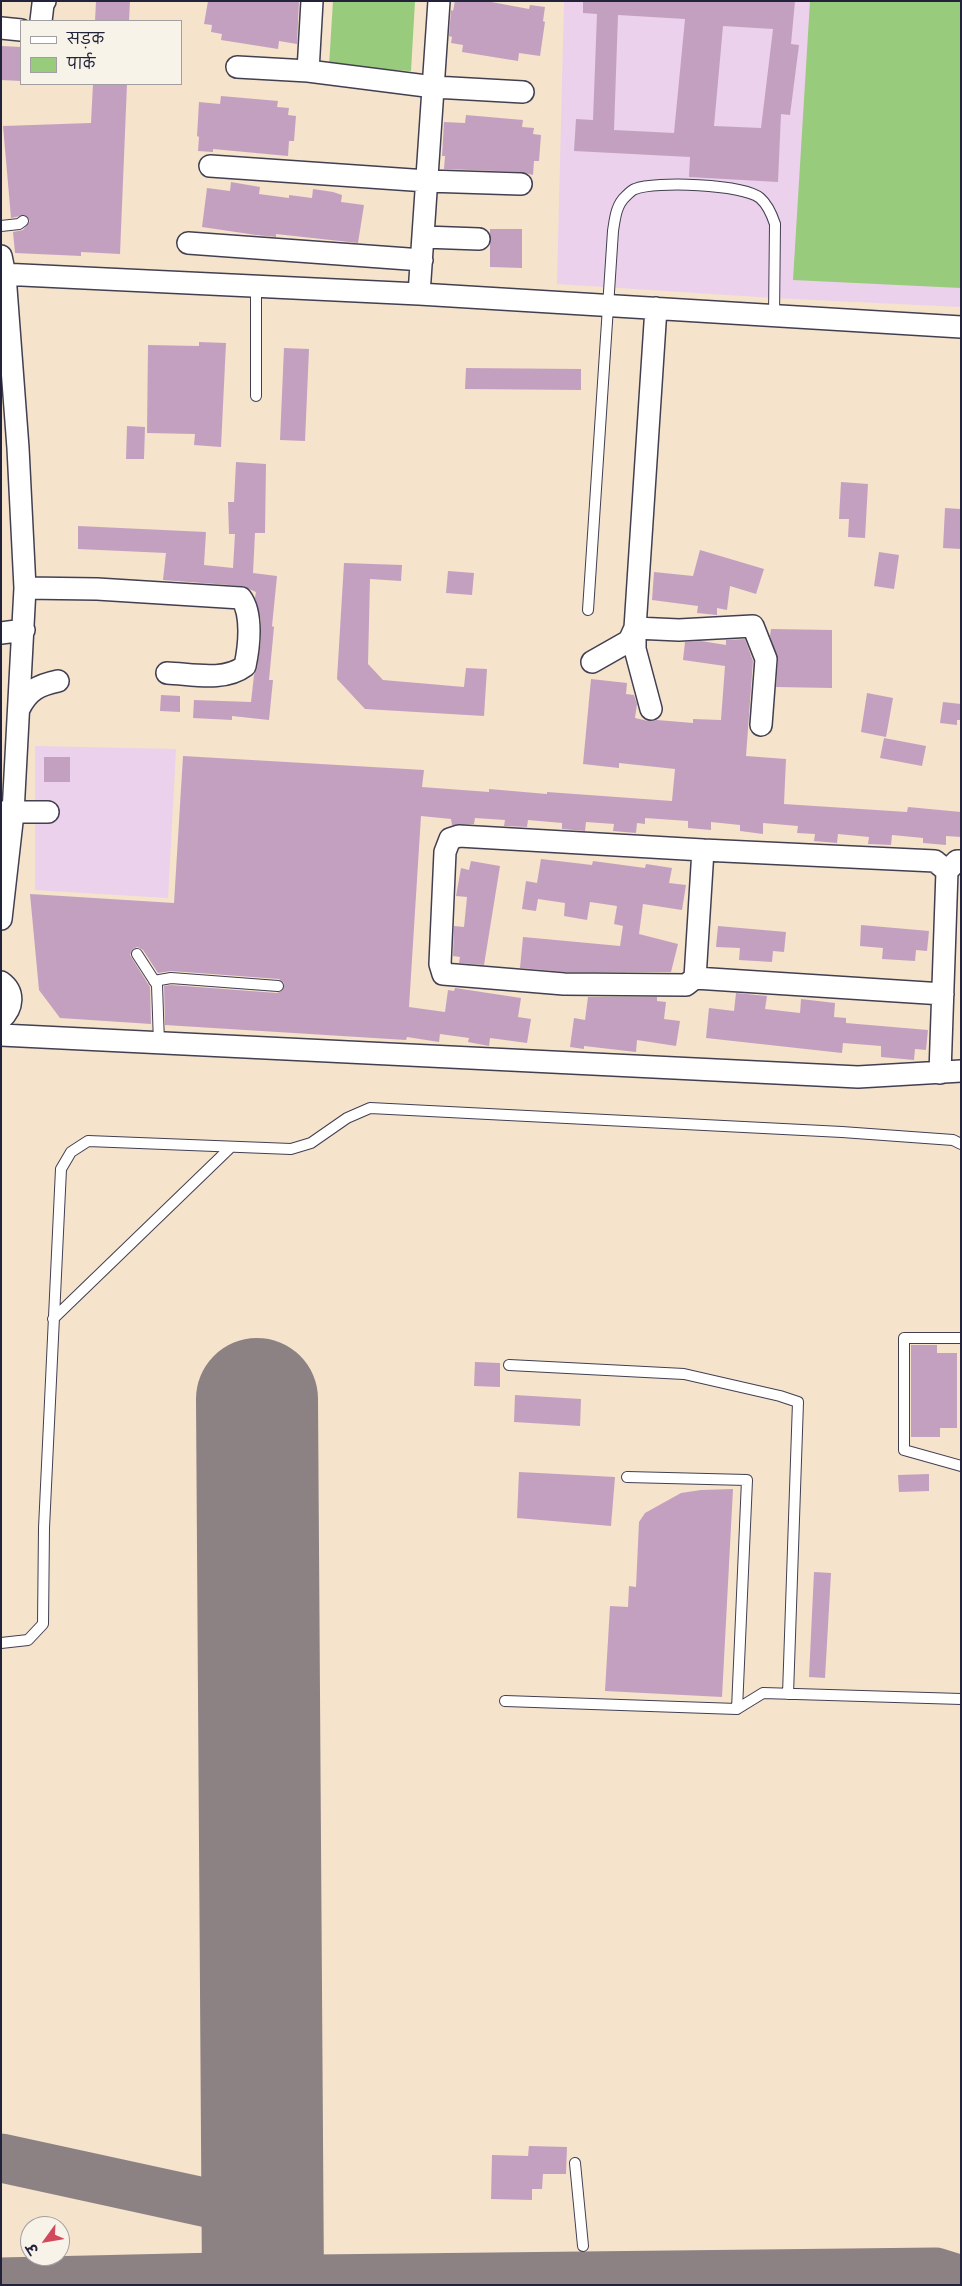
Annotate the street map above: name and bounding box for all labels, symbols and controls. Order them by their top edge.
legend [20,20,182,85]
text: सड़क [67,26,104,52]
text: पार्क [67,51,95,77]
north arrow [20,2216,70,2266]
text: उ [20,2238,46,2259]

